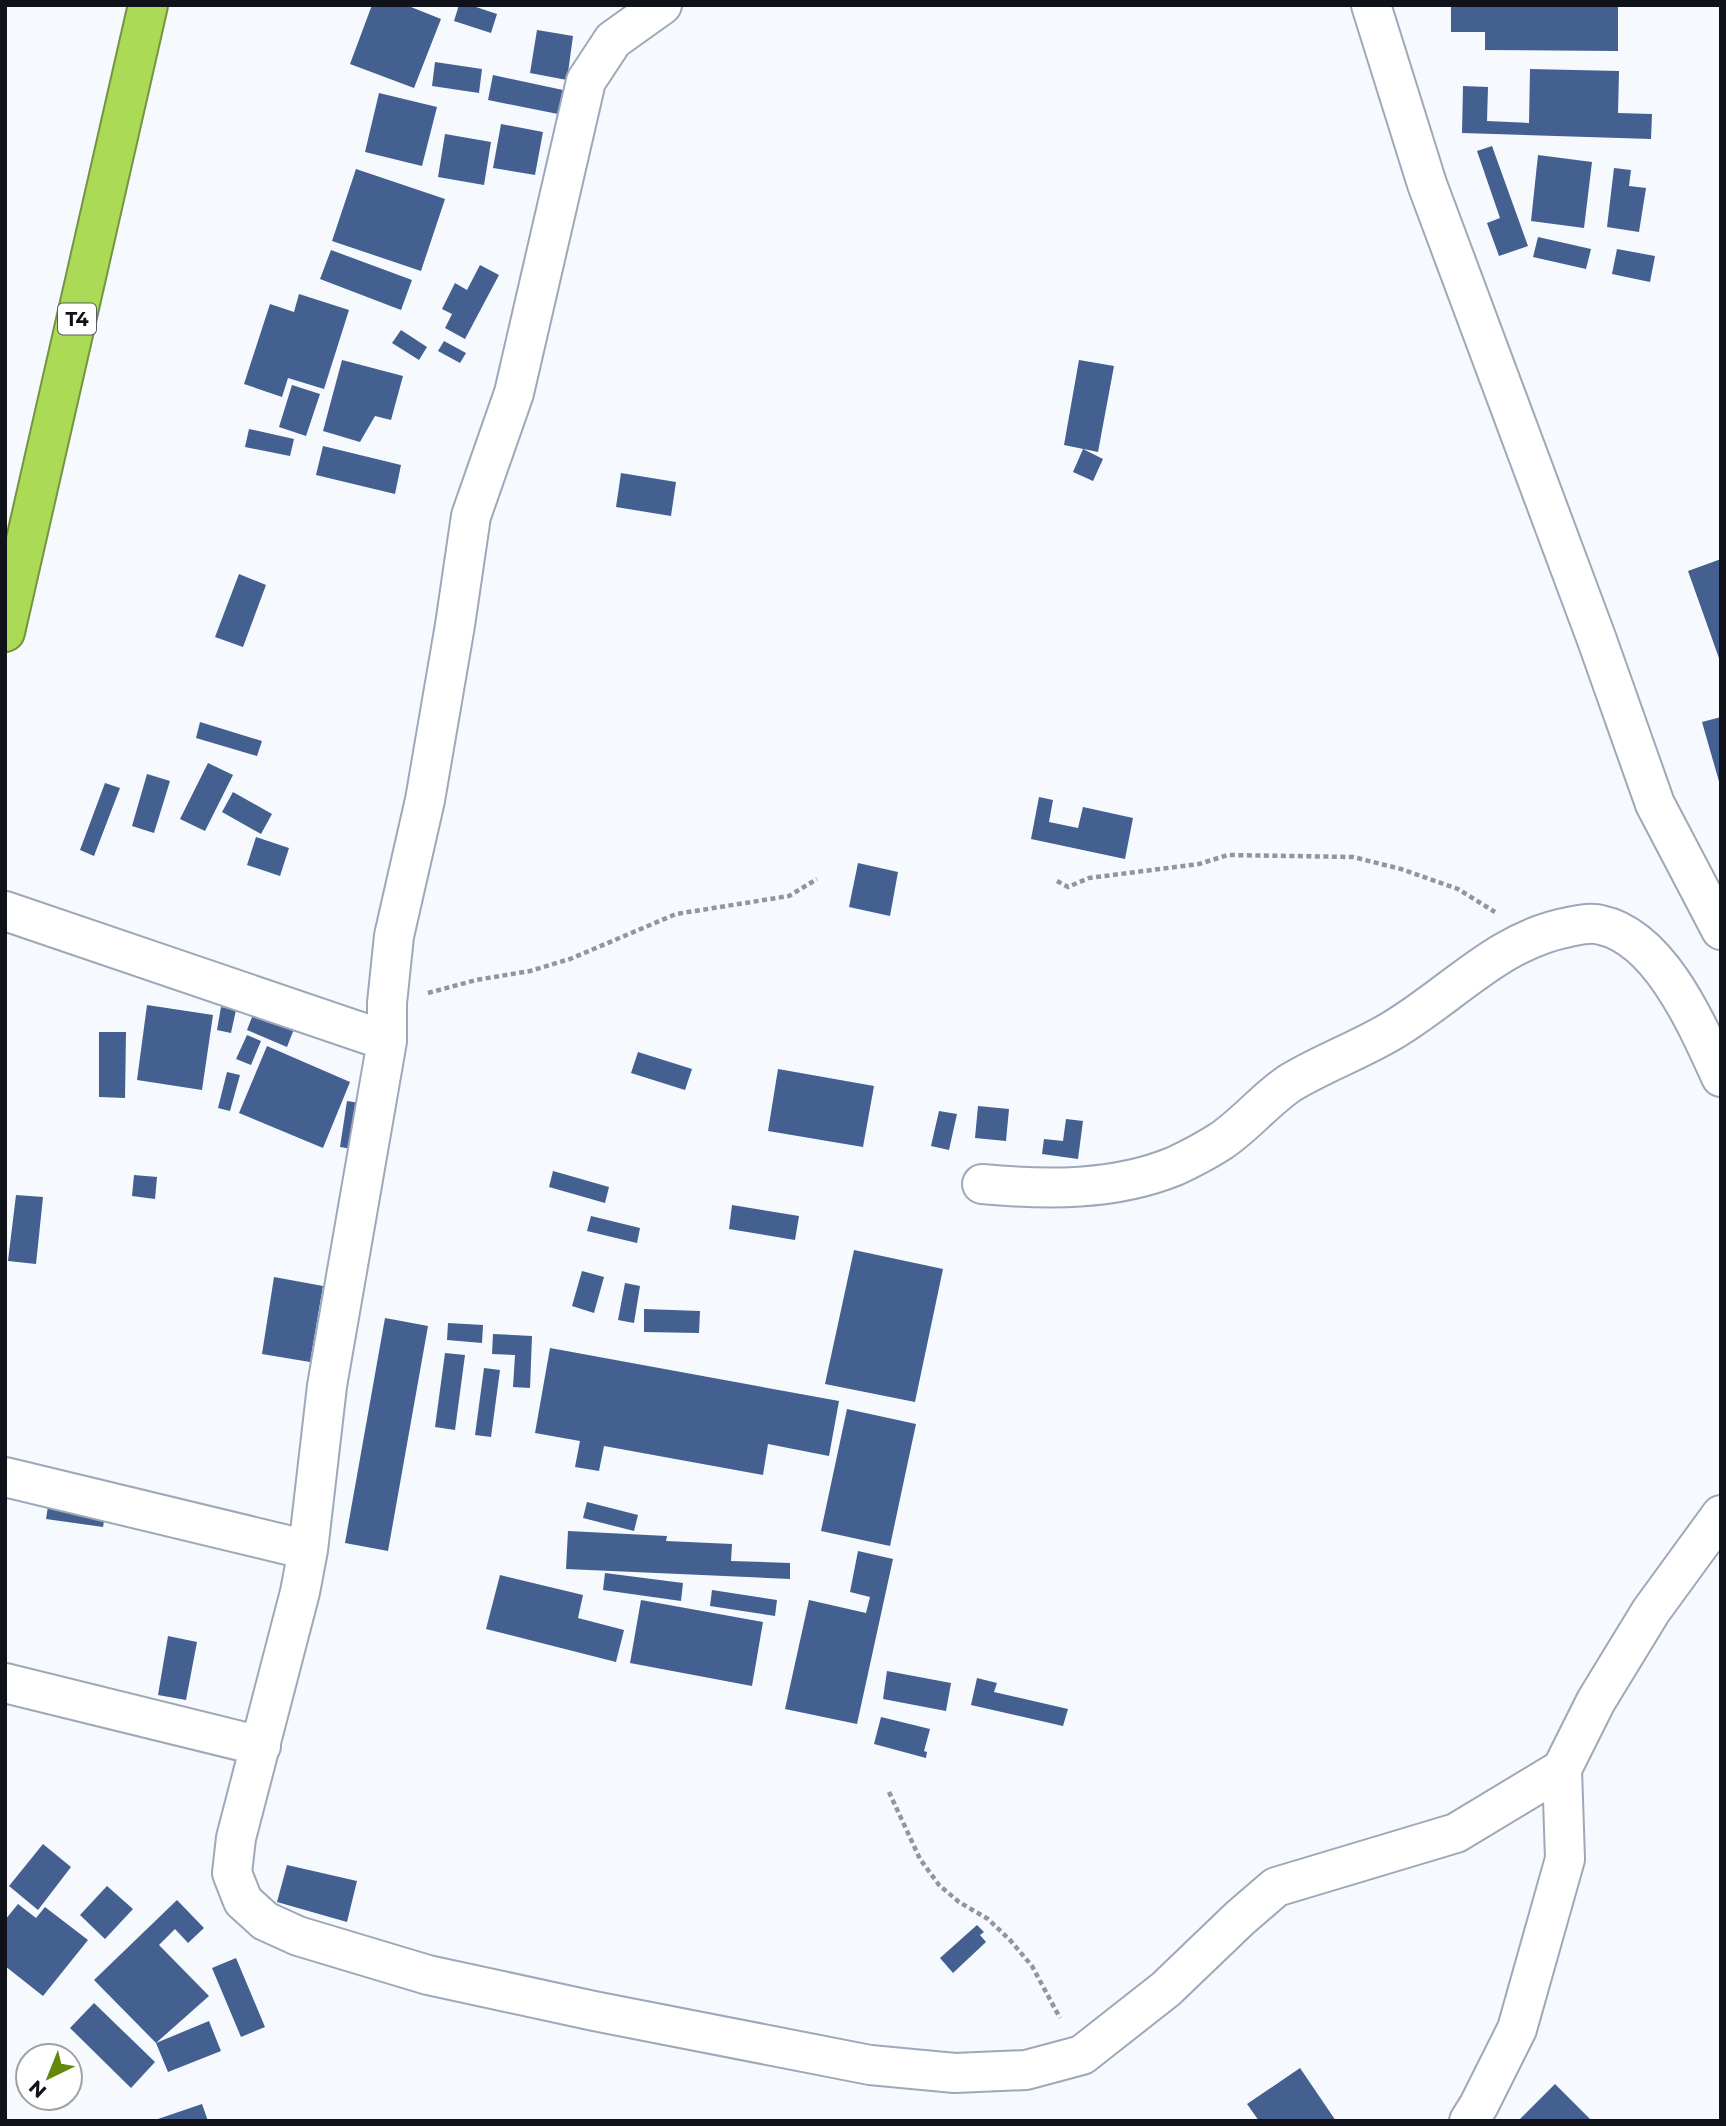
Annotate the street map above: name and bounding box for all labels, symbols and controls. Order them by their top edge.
road number: T4 [58,304,96,334]
north arrow [14,2042,84,2112]
text: N [24,2075,51,2103]

